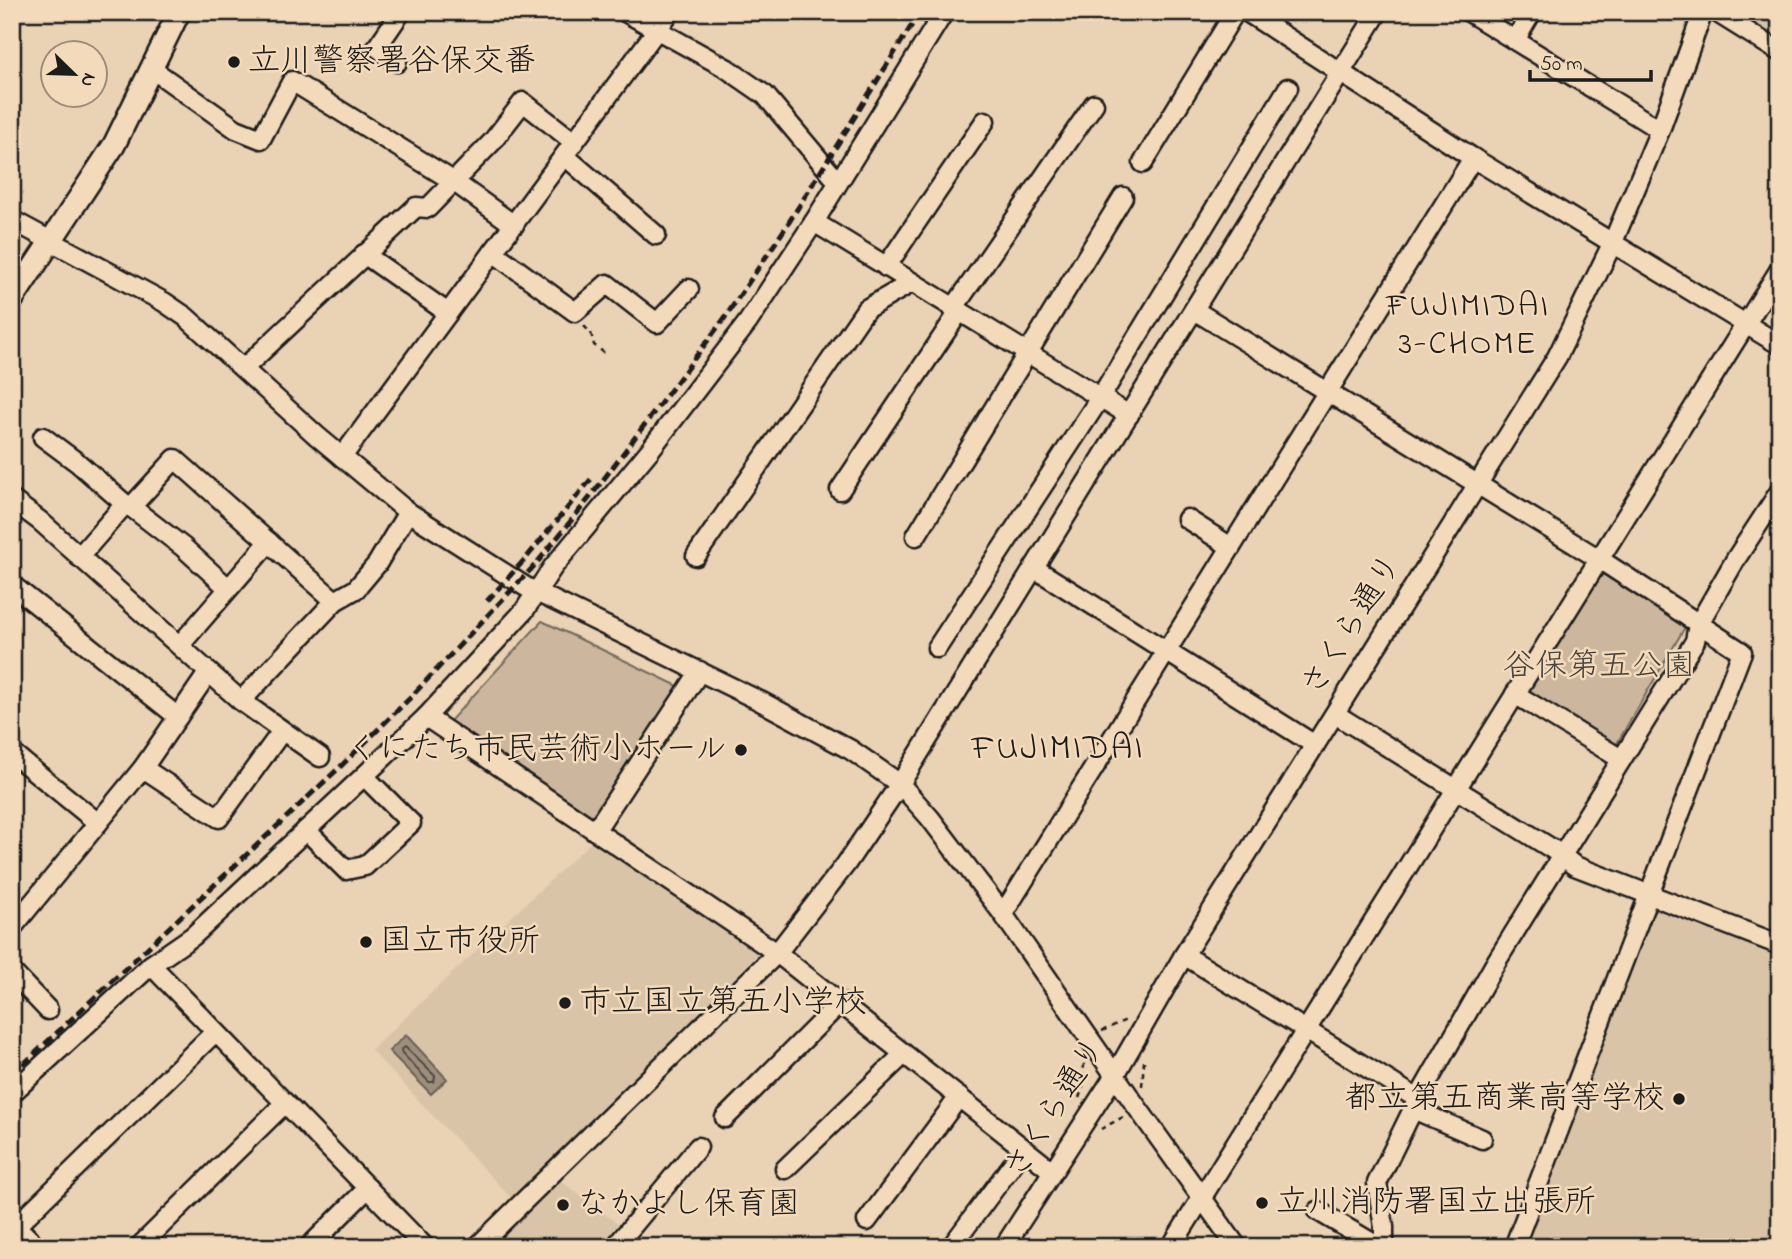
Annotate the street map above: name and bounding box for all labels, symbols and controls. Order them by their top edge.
north arrow [38,38,108,108]
scale bar [1530,38,1650,82]
place label: 立川警察署谷保交番 [248,39,536,86]
text: 50 m [1540,50,1583,80]
marker: 立川警察署谷保交番 [226,54,242,70]
text: N [72,68,102,91]
district label: FUJIMIDAI 3-CHOME [1385,283,1550,369]
street label: さくら通り [1291,546,1415,706]
park label: 谷保第五公園 [1503,644,1695,691]
district label: FUJIMIDAI [970,724,1145,775]
place label: くにたち市民芸術小ホール [346,727,727,774]
marker: くにたち市民芸術小ホール [733,742,749,758]
place label: 国立市役所 [380,919,540,966]
marker: 国立市役所 [358,934,374,950]
place label: 市立国立第五小学校 [579,980,867,1027]
marker: 市立国立第五小学校 [557,995,573,1011]
street label: さくら通り [994,1029,1118,1189]
place label: 都立第五商業高等学校 [1345,1076,1665,1123]
marker: 都立第五商業高等学校 [1671,1091,1687,1107]
place label: 立川消防署国立出張所 [1276,1180,1596,1227]
place label: なかよし保育園 [577,1182,800,1229]
marker: 立川消防署国立出張所 [1254,1195,1270,1211]
marker: なかよし保育園 [555,1197,571,1213]

